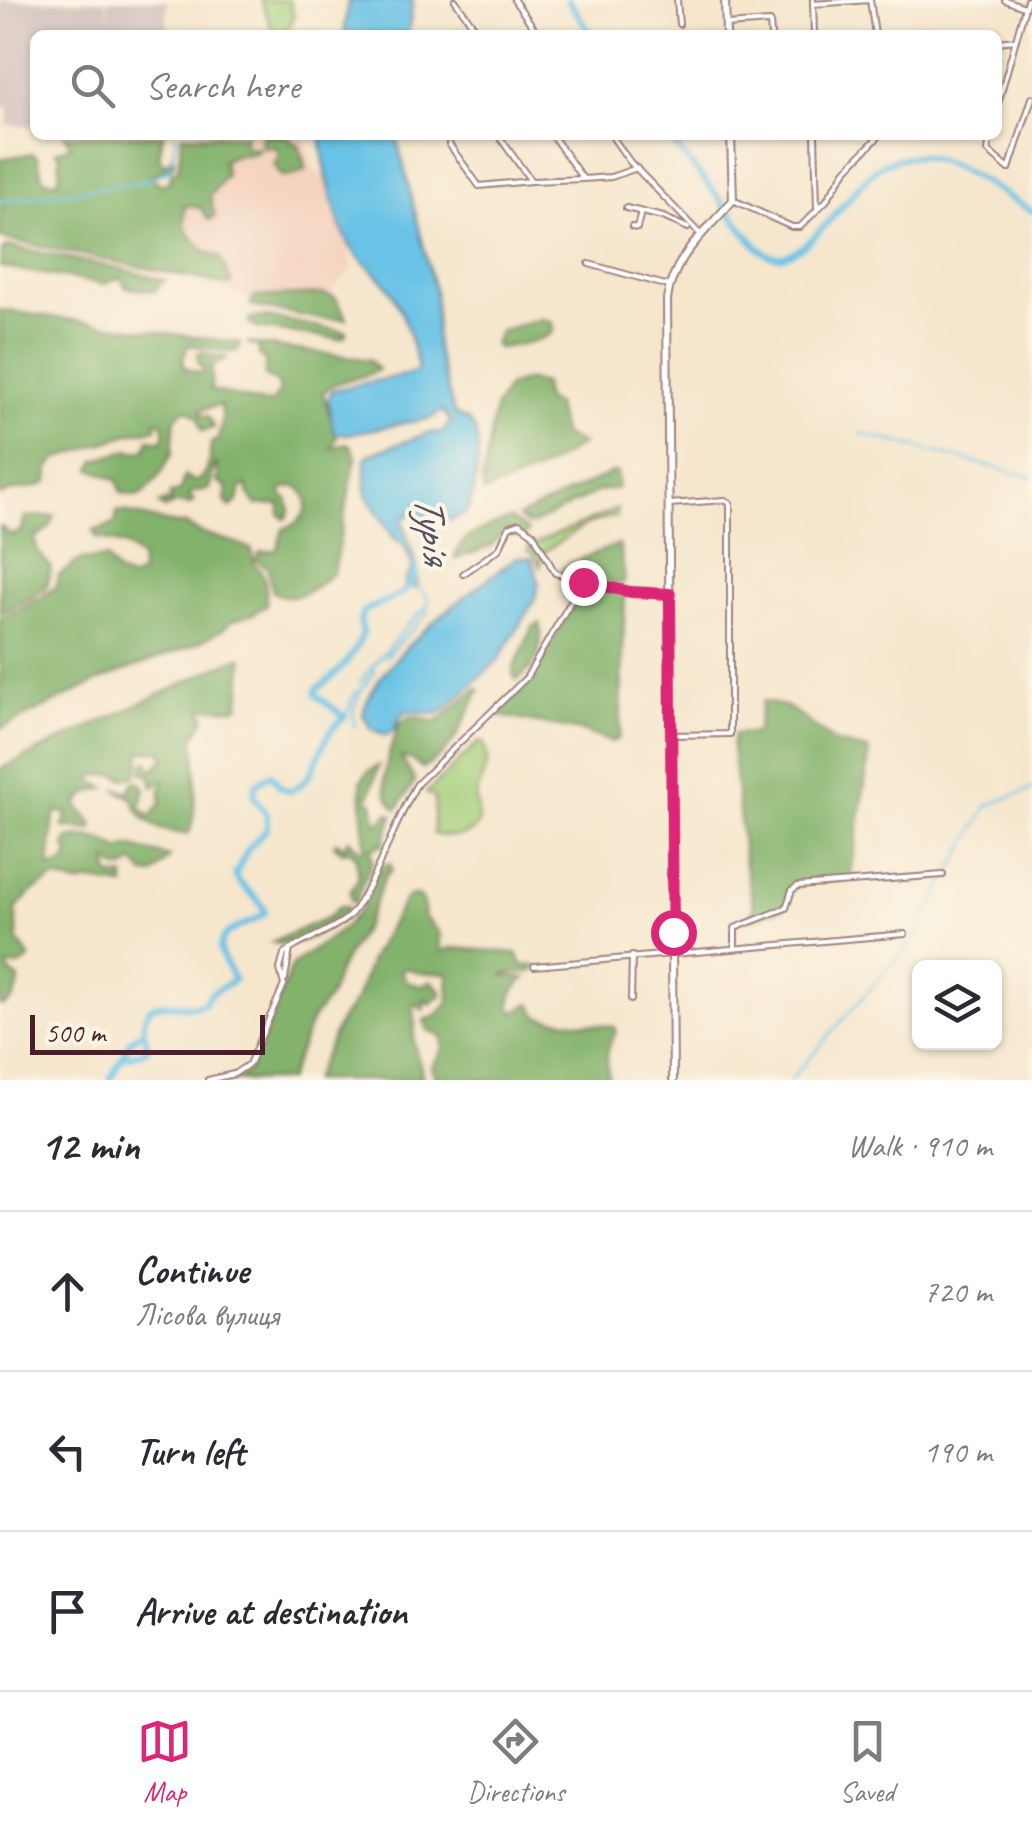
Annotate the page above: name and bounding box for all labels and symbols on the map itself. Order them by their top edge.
water label: Турія [402,491,465,571]
route end [561,560,607,606]
route start [651,910,697,956]
scale bar [30,1010,265,1054]

